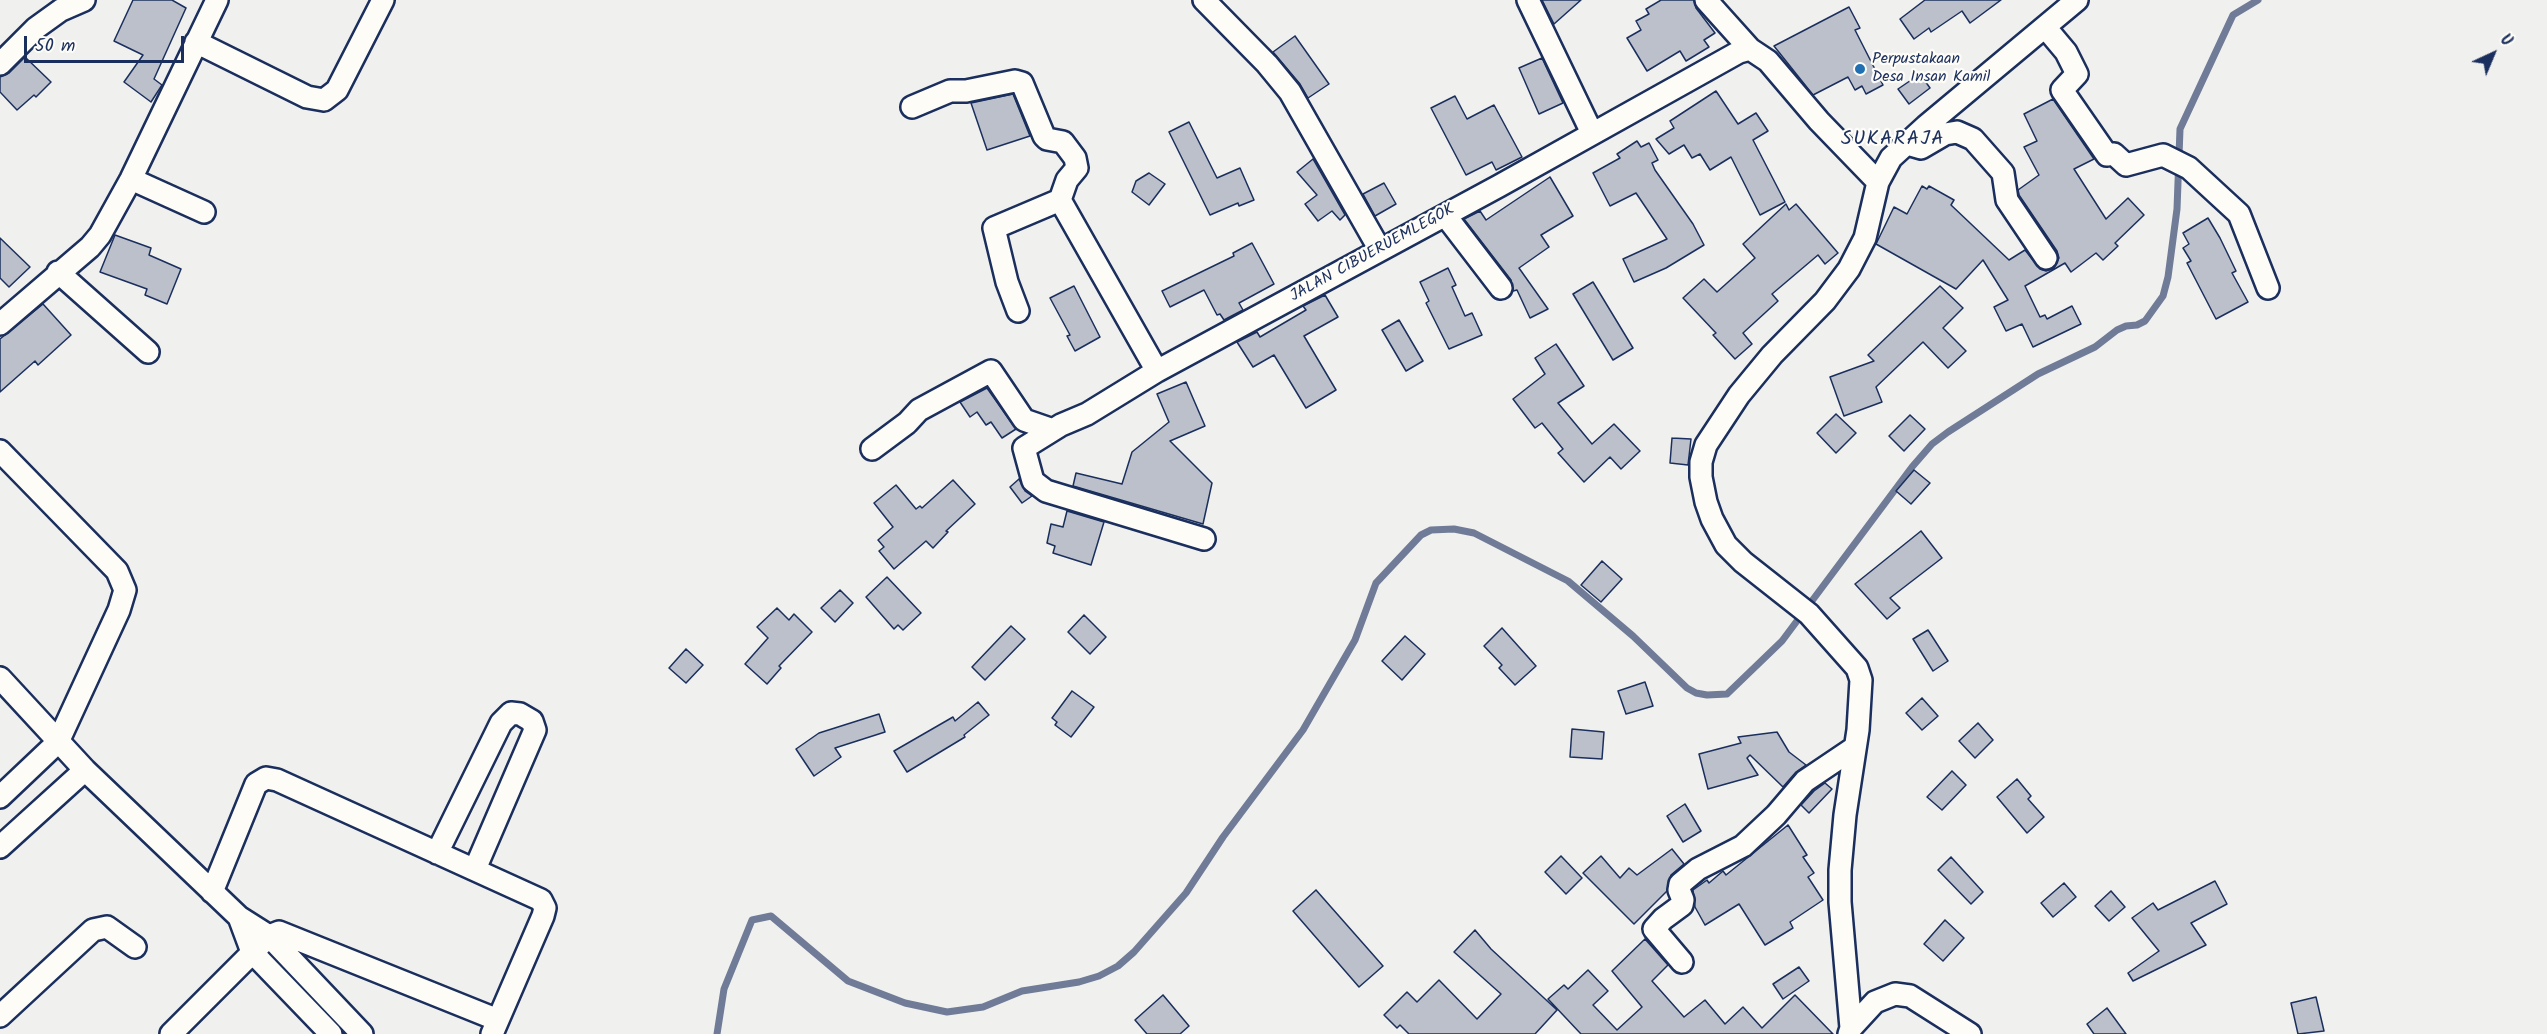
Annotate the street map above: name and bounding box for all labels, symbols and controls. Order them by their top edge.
scale bar [27,24,188,62]
north arrow [2463,24,2523,84]
text: U [2494,28,2518,53]
text: 50 m [35,32,75,61]
place label: Perpustakaan Desa Insan Kamil [1872,50,1990,88]
marker: Perpustakaan Desa Insan Kamil [1853,62,1867,76]
district label: SUKARAJA [1841,129,1945,153]
street label: JALAN CIBUERUEMLEGOK [1288,201,1458,307]

